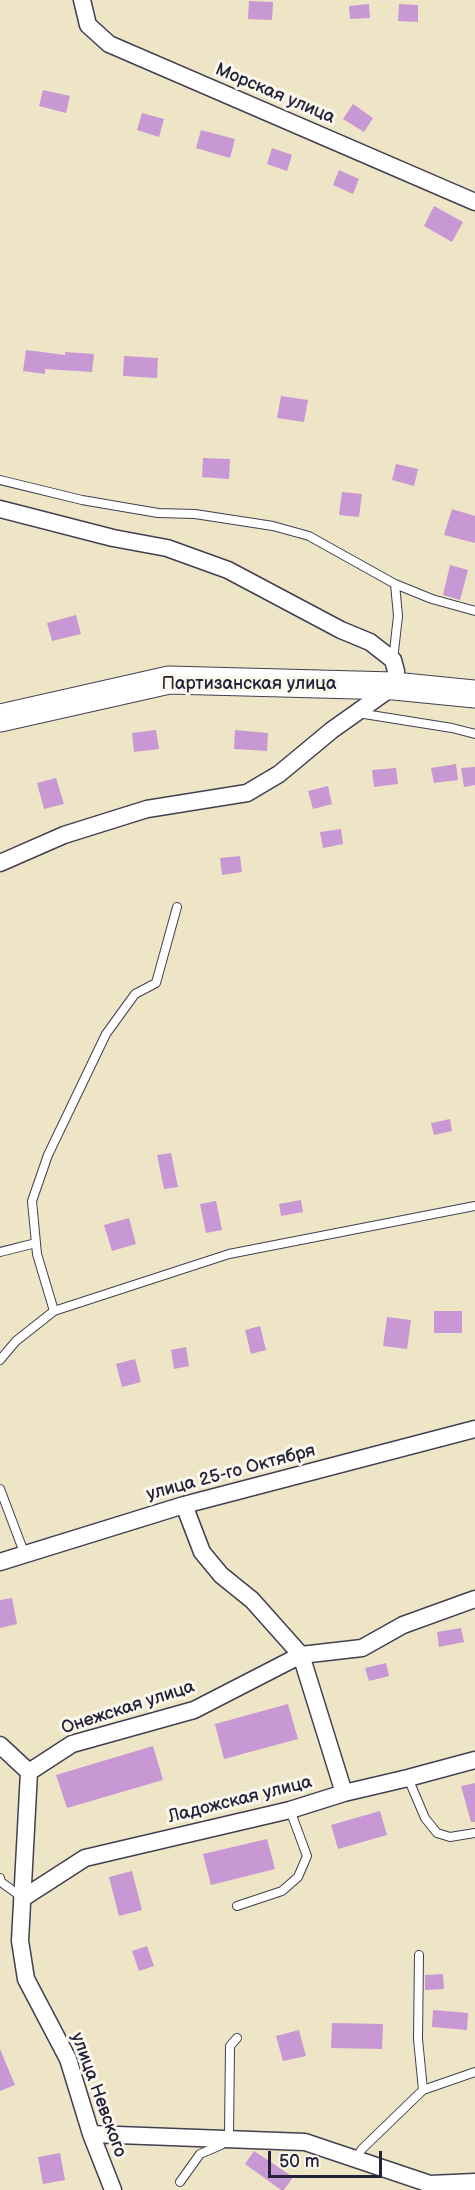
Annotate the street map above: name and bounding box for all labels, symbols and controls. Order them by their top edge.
street label: Морская улица [212,59,338,129]
street label: Партизанская улица [161,673,337,695]
street label: улица 25-го Октября [144,1440,318,1506]
street label: Онежская улица [59,1676,197,1740]
street label: Ладожская улица [166,1772,314,1828]
street label: улица Невского [65,2030,131,2160]
scale bar [271,2139,385,2177]
text: 50 m [279,2151,320,2172]

